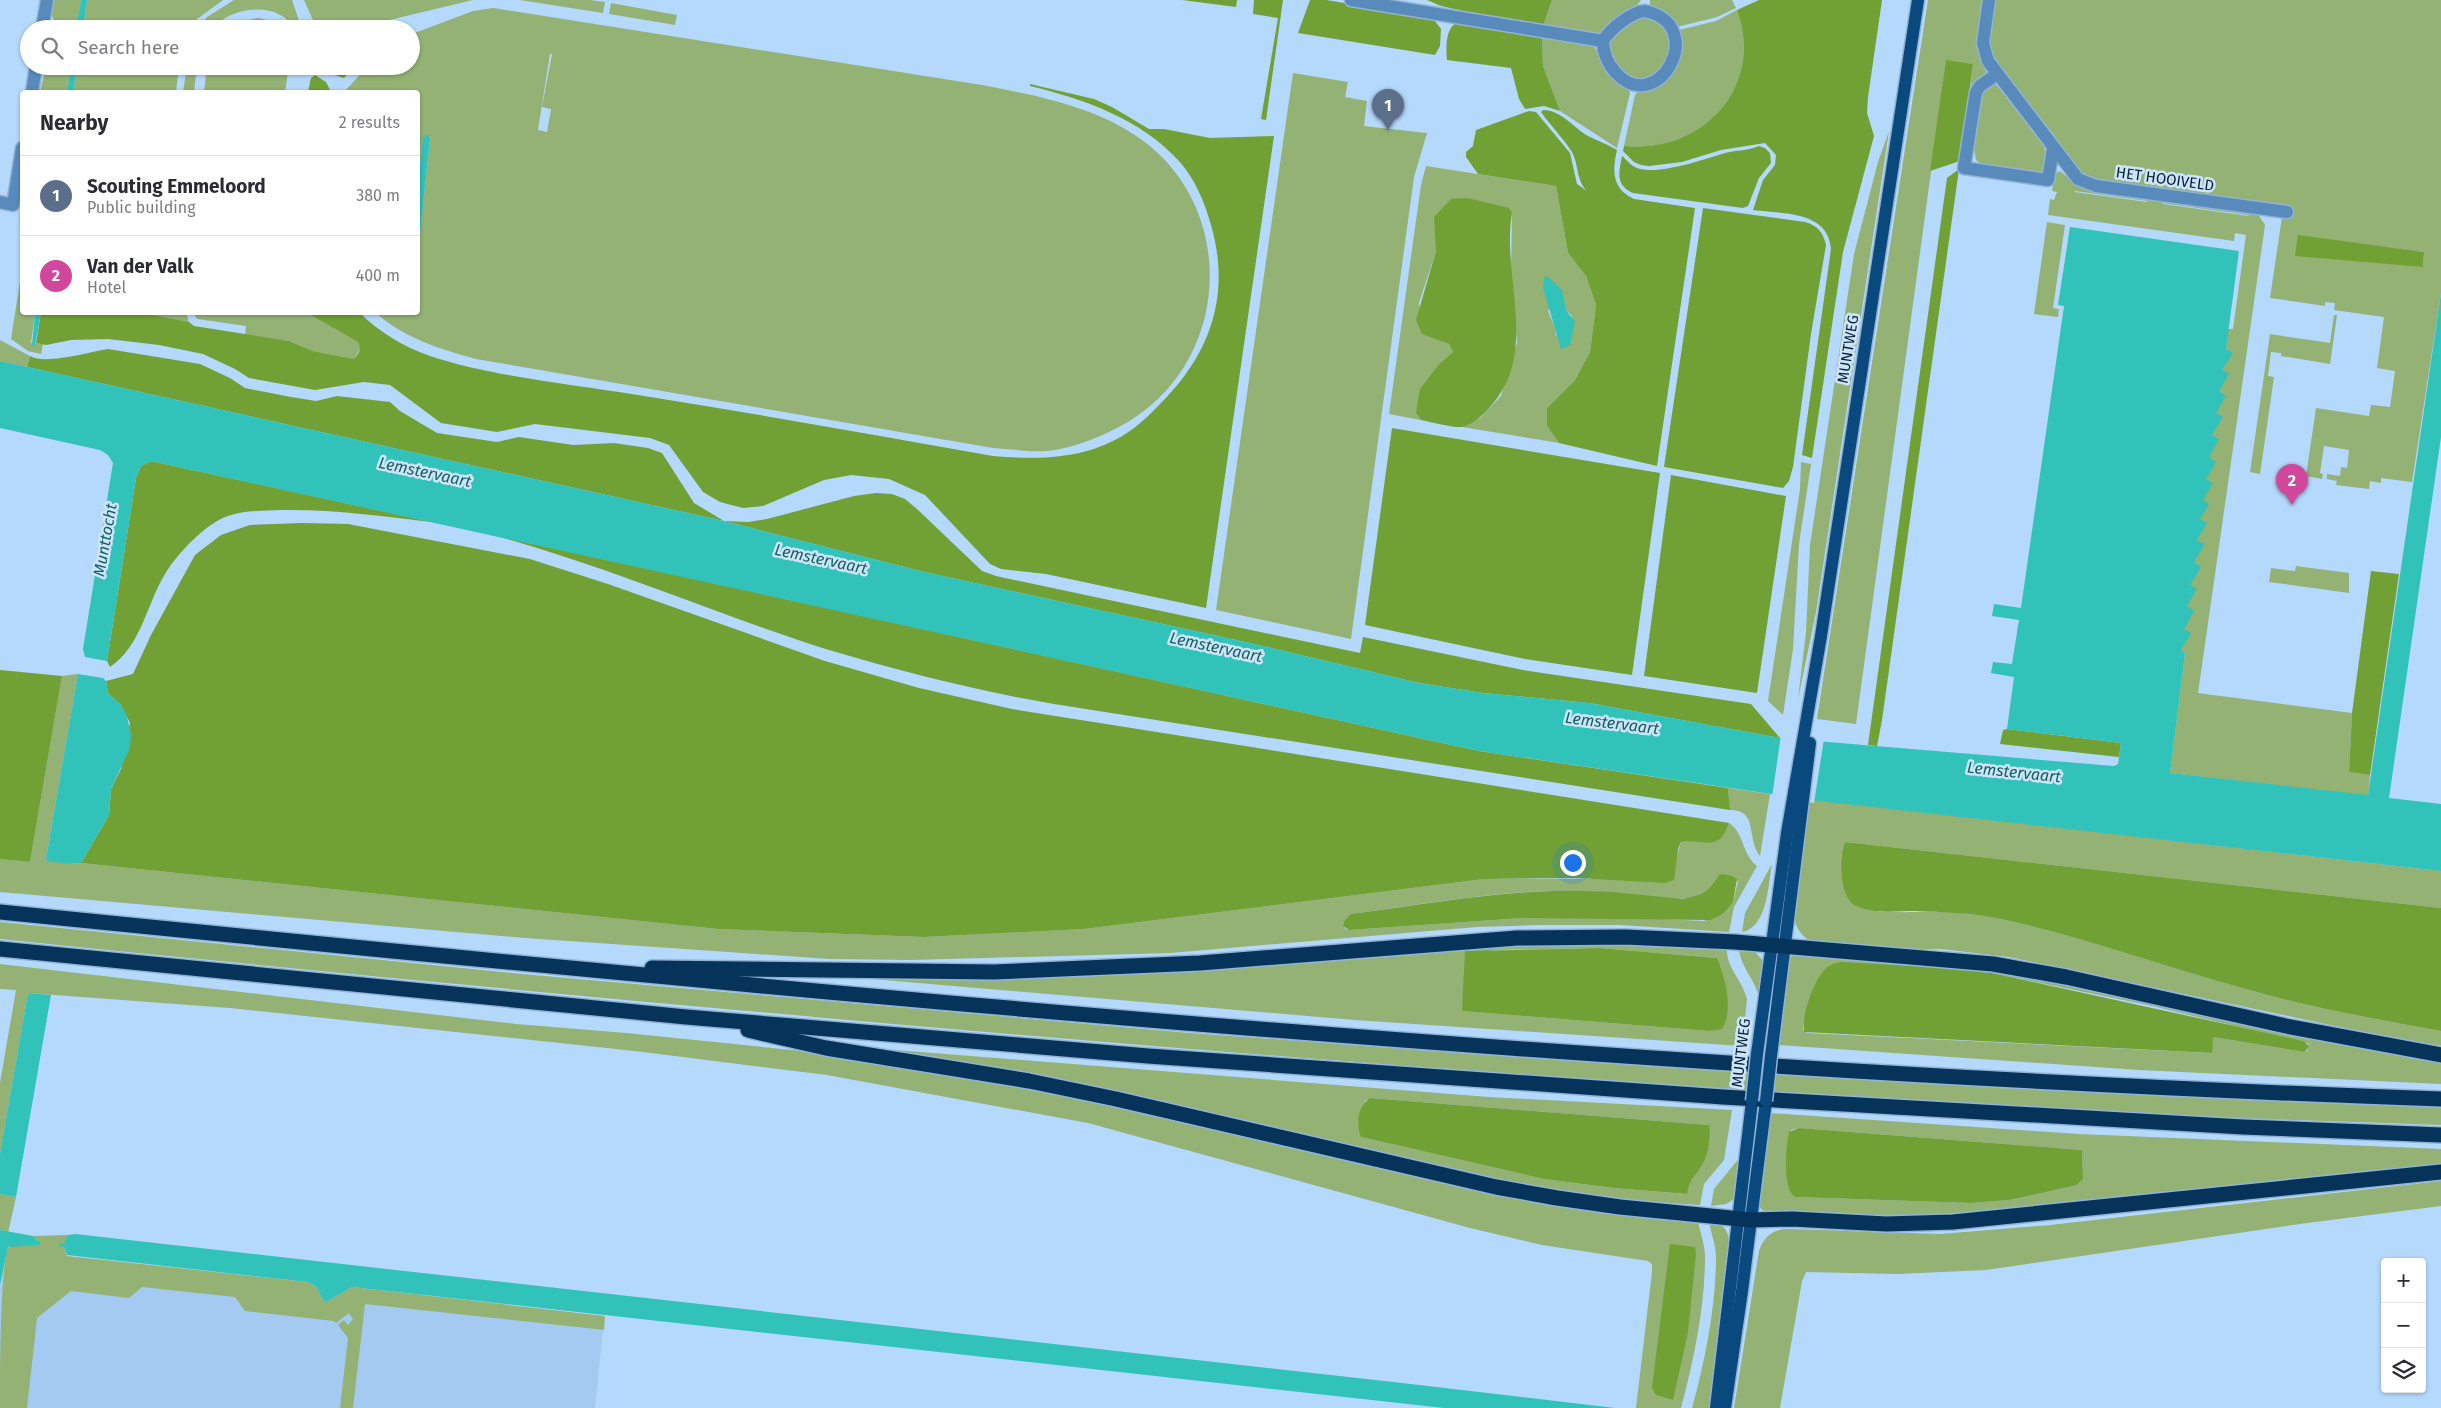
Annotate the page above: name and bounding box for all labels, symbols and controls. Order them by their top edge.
search box [20,20,420,75]
icon: search [38,34,66,62]
text: Search here [78,36,179,59]
pin: 1 [1372,89,1404,130]
text: Nearby [40,110,108,136]
text: 2 results [339,113,400,132]
street label: HET HOOIVELD [2115,163,2215,195]
text: Scouting Emmeloord [87,175,266,198]
text: 1 [52,186,60,205]
text: 380 m [356,186,400,205]
text: Public building [87,198,195,217]
text: Van der Valk [87,255,193,278]
text: 2 [52,266,60,285]
text: 400 m [356,266,400,285]
text: Hotel [87,278,126,297]
street label: MUNTWEG [1834,313,1862,385]
water label: Lemstervaart [377,453,473,491]
pin: 2 [2276,464,2308,505]
water label: Munttocht [89,502,121,578]
water label: Lemstervaart [773,540,869,578]
water label: Lemstervaart [1168,628,1264,666]
water label: Lemstervaart [1564,708,1660,738]
water label: Lemstervaart [1966,758,2062,786]
your location [1560,850,1586,876]
street label: MUNTWEG [1728,1018,1754,1088]
map controls [2381,1258,2426,1393]
button: + [2381,1258,2426,1303]
button: − [2381,1303,2426,1348]
button: layers [2381,1348,2426,1393]

